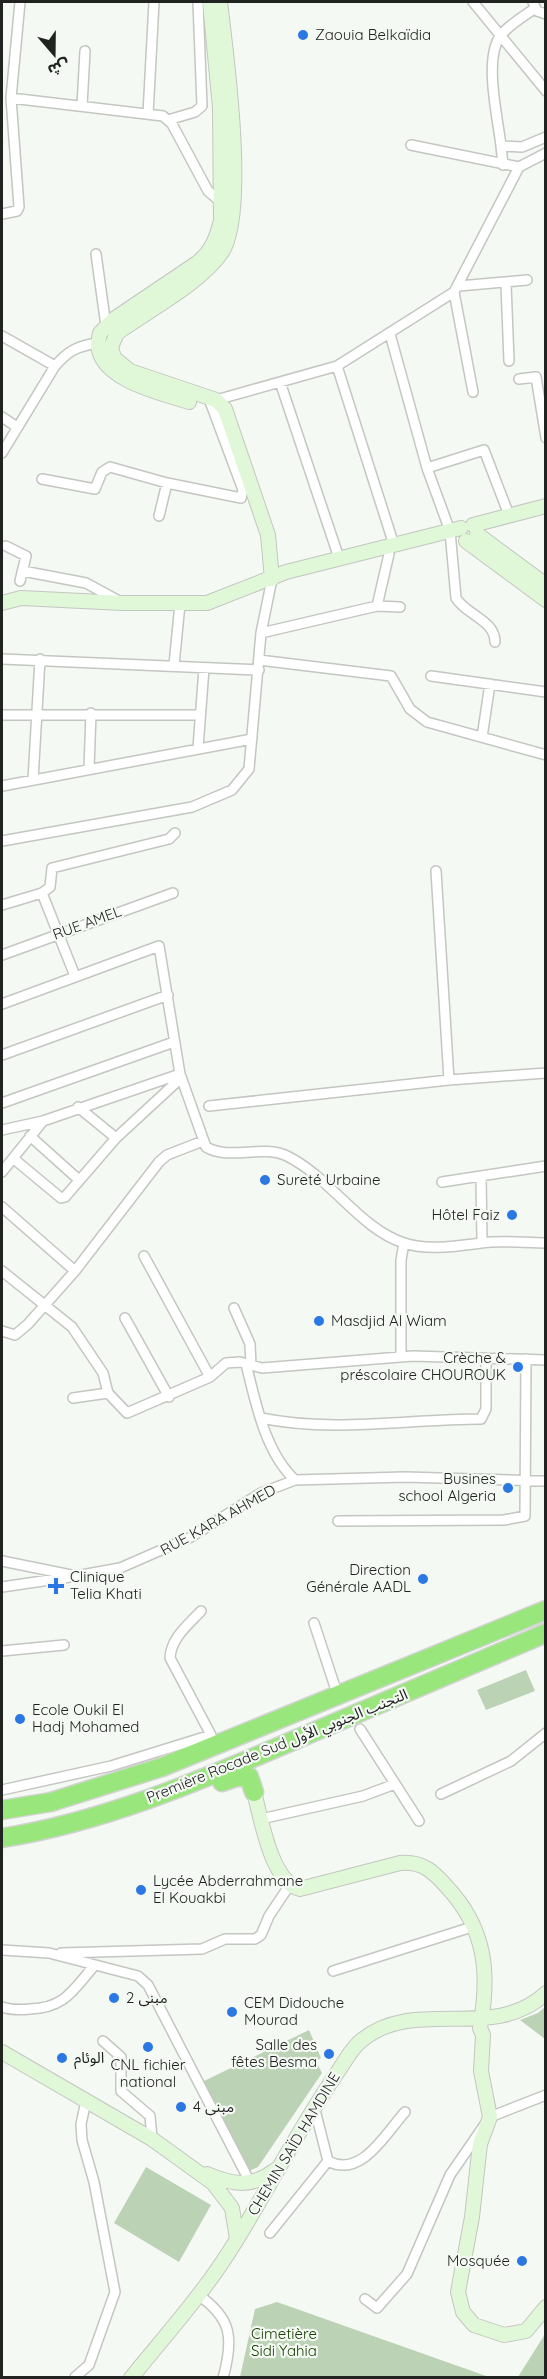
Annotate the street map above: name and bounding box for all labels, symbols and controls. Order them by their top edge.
north arrow [24,24,84,84]
place label: Zaouia Belkaïdia [315,25,431,44]
marker: Zaouia Belkaïdia [296,28,310,42]
text: ش [45,55,73,81]
street label: RUE AMEL [50,901,124,944]
place label: Sureté Urbaine [277,1170,380,1189]
marker: Sureté Urbaine [258,1173,272,1187]
place label: Hôtel Faiz [431,1205,500,1224]
marker: Hôtel Faiz [505,1208,519,1222]
place label: Masdjid Al Wiam [331,1311,447,1330]
marker: Masdjid Al Wiam [312,1314,326,1328]
place label: Crèche & préscolaire CHOUROUK [340,1348,506,1384]
marker: Crèche & préscolaire CHOUROUK [511,1360,525,1374]
place label: Busines school Algeria [398,1469,496,1505]
street label: RUE KARA AHMED [157,1480,279,1559]
marker: Busines school Algeria [501,1481,515,1495]
place label: Direction Générale AADL [306,1560,411,1596]
place label: Clinique Telia Khati [70,1567,142,1603]
marker: Direction Générale AADL [416,1572,430,1586]
marker: Clinique Telia Khati [47,1577,65,1595]
street label: Première Rocade Sud التجنب الجنوبي الأول [143,1684,411,1809]
place label: Ecole Oukil El Hadj Mohamed [32,1700,139,1736]
marker: Ecole Oukil El Hadj Mohamed [13,1712,27,1726]
place label: Lycée Abderrahmane El Kouakbi [153,1871,303,1907]
marker: Lycée Abderrahmane El Kouakbi [134,1883,148,1897]
place label: مبنى 2 [126,1988,168,2007]
marker: مبنى 2 [107,1991,121,2005]
place label: CEM Didouche Mourad [244,1993,344,2029]
marker: CEM Didouche Mourad [225,2005,239,2019]
place label: Salle des fêtes Besma [231,2035,317,2071]
marker: CNL fichier national [141,2040,155,2054]
marker: Salle des fêtes Besma [322,2047,336,2061]
place label: الوئام [74,2048,104,2069]
marker: الوئام [55,2051,69,2065]
place label: CNL fichier national [110,2055,186,2091]
street label: CHEMIN SAÏD HAMDINE [243,2069,344,2219]
place label: مبنى 4 [193,2097,234,2116]
marker: مبنى 4 [174,2100,188,2114]
place label: Mosquée [447,2251,510,2270]
marker: Mosquée [515,2254,529,2268]
park label: Cimetière Sidi Yahia [251,2324,317,2360]

